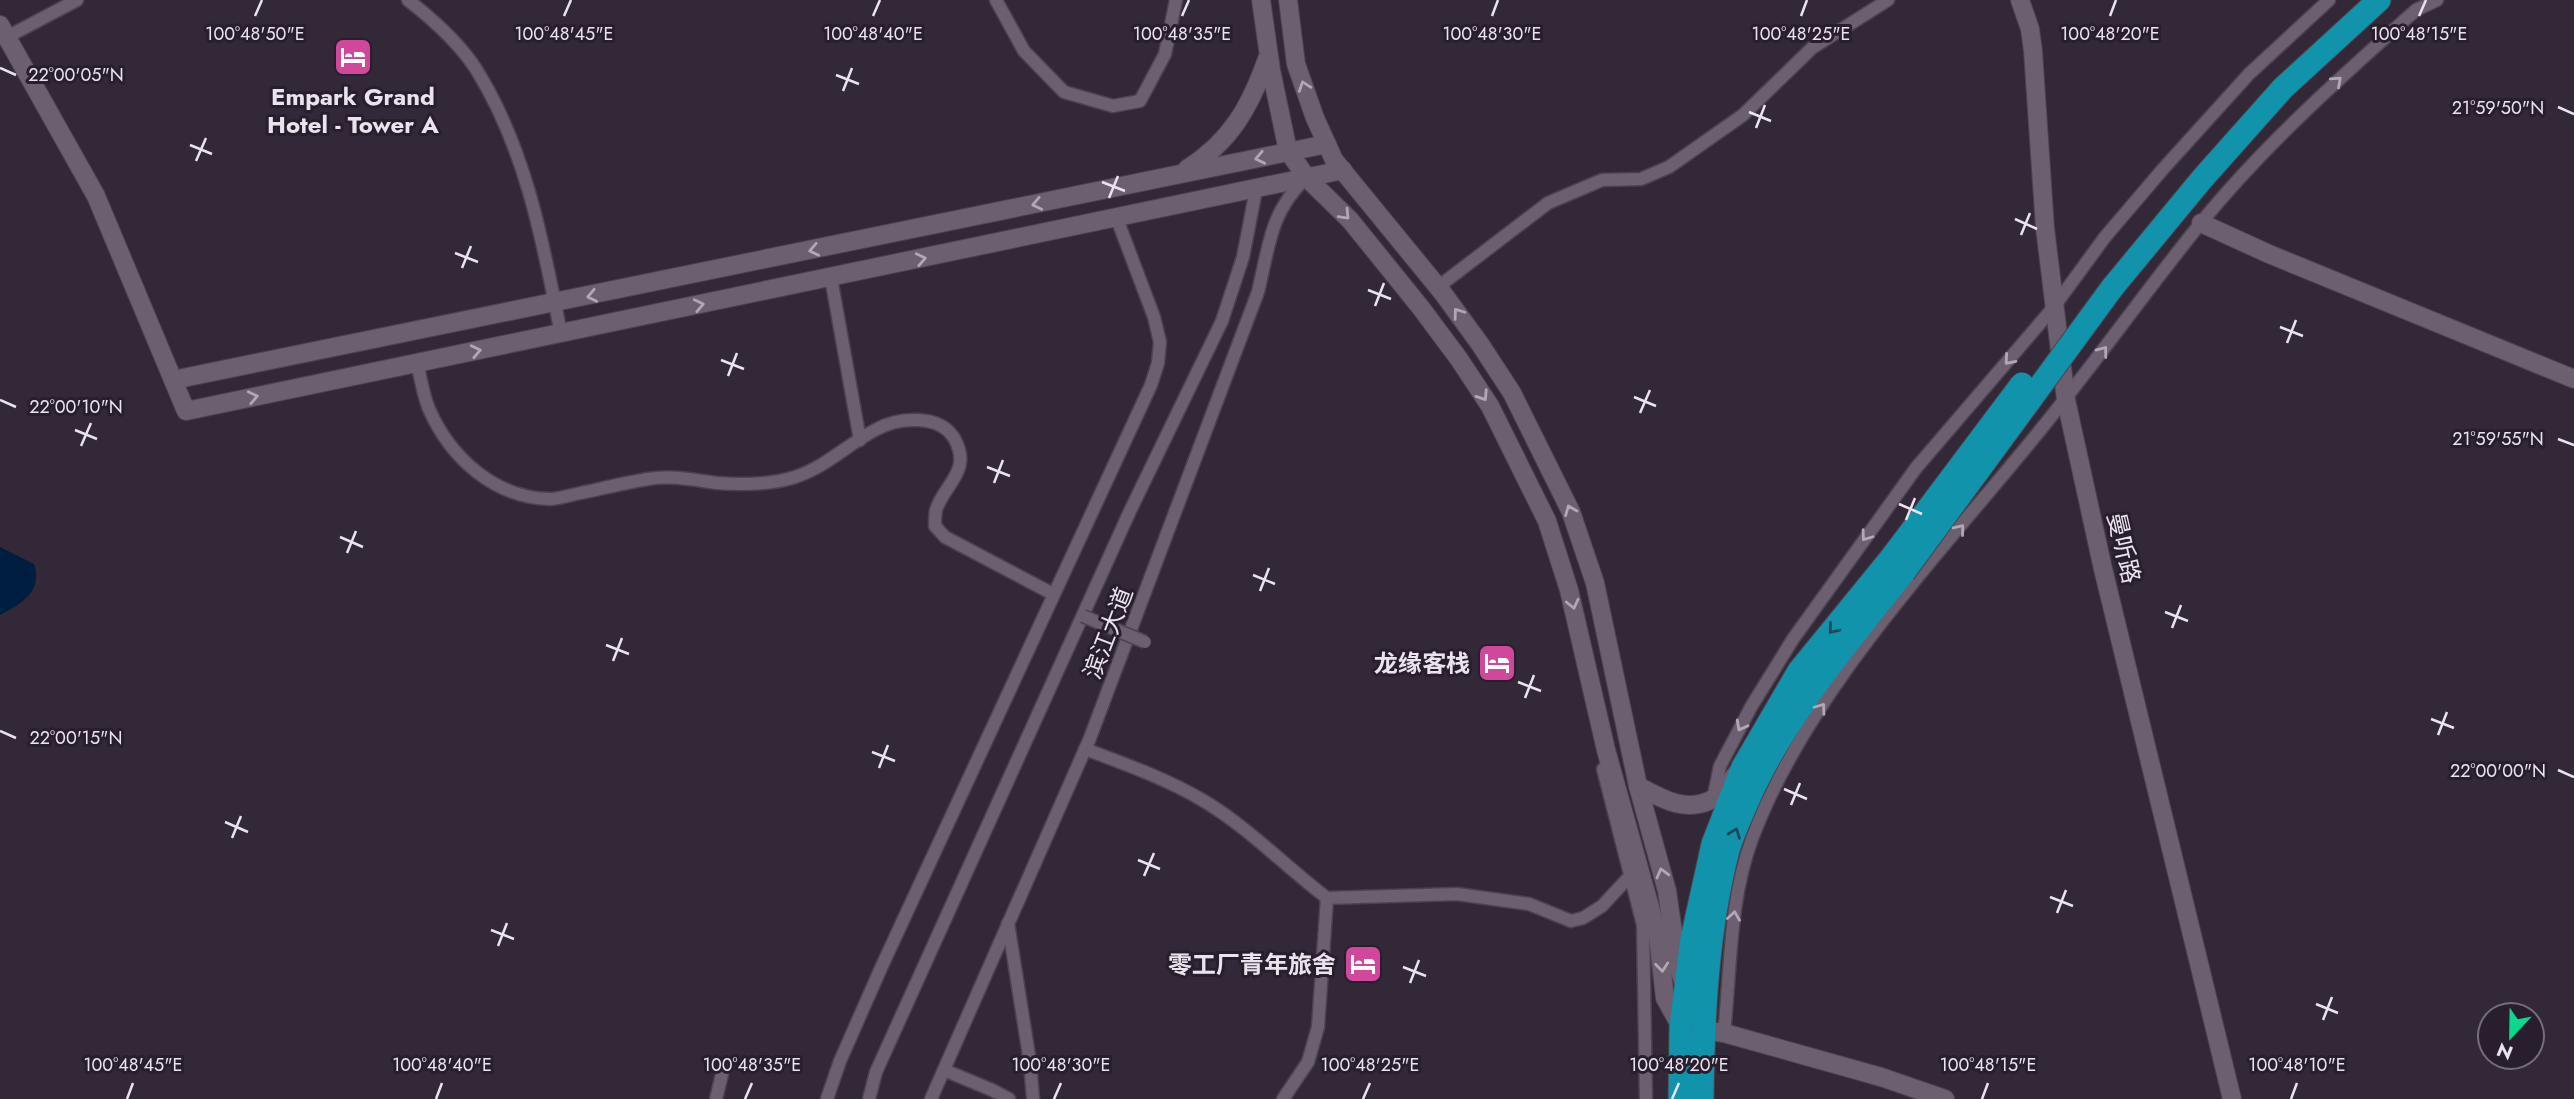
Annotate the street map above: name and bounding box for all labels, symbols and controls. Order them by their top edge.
text: 100°48'50"E [205,21,305,47]
text: 100°48'45"E [514,21,614,47]
text: 100°48'40"E [823,21,923,47]
text: 100°48'35"E [1133,21,1231,47]
text: 100°48'30"E [1442,21,1542,47]
text: 100°48'25"E [1752,21,1850,47]
text: 100°48'20"E [2060,21,2160,47]
text: 100°48'15"E [2371,21,2467,47]
hotel icon: Empark Grand Hotel - Tower A [332,36,374,78]
text: 22°00'05"N [28,62,124,88]
one-way arrow [2329,77,2342,89]
place label: Empark Grand Hotel - Tower A [267,79,439,142]
one-way arrow [1298,81,1312,93]
text: 21°59'50"N [2452,95,2544,121]
one-way arrow [1254,149,1266,164]
one-way arrow [1031,196,1043,211]
one-way arrow [1336,207,1349,220]
one-way arrow [808,241,820,256]
one-way arrow [915,252,927,267]
one-way arrow [586,287,598,302]
one-way arrow [693,299,705,314]
one-way arrow [1453,309,1466,321]
one-way arrow [470,345,482,360]
one-way arrow [2094,347,2107,359]
one-way arrow [2005,351,2017,364]
one-way arrow [1475,388,1488,401]
one-way arrow [247,391,259,406]
text: 22°00'10"N [29,394,123,420]
text: 21°59'55"N [2452,426,2544,452]
one-way arrow [1564,505,1578,517]
street label: 曼听路 [2099,509,2149,587]
one-way arrow [1952,524,1964,537]
one-way arrow [1861,528,1874,541]
street label: 滨江大道 [1074,582,1142,684]
one-way arrow [1564,598,1579,610]
one-way arrow [1829,621,1842,633]
hotel icon: 龙缘客栈 [1476,642,1518,684]
place label: 龙缘客栈 [1374,646,1470,681]
one-way arrow [1813,703,1825,716]
one-way arrow [1735,719,1749,731]
text: 22°00'15"N [30,725,122,751]
text: 22°00'00"N [2450,758,2546,784]
one-way arrow [1726,827,1740,839]
one-way arrow [1656,867,1670,879]
one-way arrow [1727,910,1742,922]
hotel icon: 零工厂青年旅舍 [1342,943,1384,985]
place label: 零工厂青年旅舍 [1168,947,1336,982]
one-way arrow [1654,961,1669,973]
north arrow [2476,1001,2546,1071]
text: N [2493,1036,2517,1067]
text: 100°48'45"E [83,1052,183,1078]
text: 100°48'40"E [392,1052,492,1078]
text: 100°48'35"E [703,1052,801,1078]
text: 100°48'30"E [1011,1052,1111,1078]
text: 100°48'25"E [1321,1052,1419,1078]
text: 100°48'20"E [1629,1052,1729,1078]
text: 100°48'15"E [1940,1052,2036,1078]
text: 100°48'10"E [2248,1052,2346,1078]

